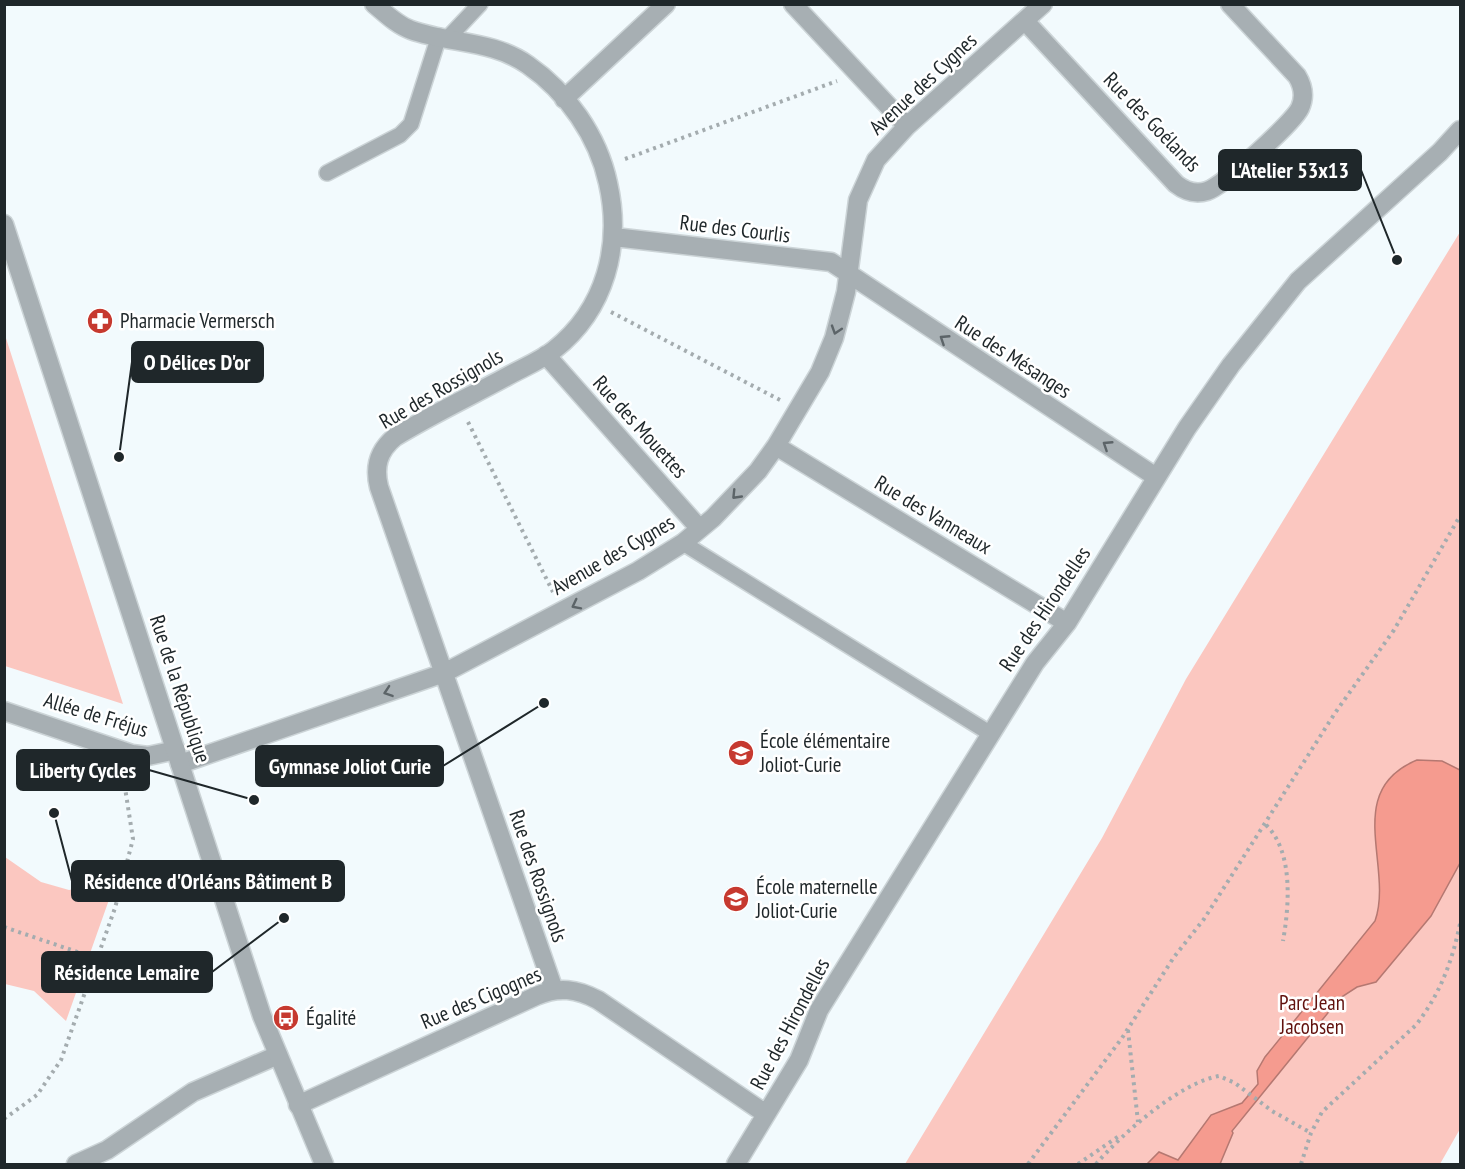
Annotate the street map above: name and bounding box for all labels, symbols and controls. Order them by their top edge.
street label: Avenue des Cygnes [863,27,982,140]
street label: Rue des Goélands [1098,66,1207,177]
callout: L'Atelier 53x13 [1219,150,1361,190]
text: L'Atelier 53x13 [1231,156,1349,184]
street label: Rue des Courlis [678,208,792,249]
pharmacy icon: Pharmacie Vermersch [85,306,115,336]
place label: Pharmacie Vermersch [120,307,275,334]
street label: Rue des Mésanges [950,309,1077,404]
one-way arrow [831,324,843,335]
one-way arrow [939,335,950,346]
callout: O Délices D'or [132,342,263,382]
street label: Rue des Rossignols [374,342,507,435]
text: O Délices D'or [143,348,251,376]
street label: Rue des Mouettes [587,370,694,484]
one-way arrow [1103,441,1114,452]
street label: Rue des Vanneaux [870,469,997,560]
one-way arrow [732,488,743,499]
street label: Avenue des Cygnes [546,508,679,601]
street label: Rue des Hirondelles [993,541,1096,676]
one-way arrow [571,597,582,609]
street label: Rue de la République [144,611,217,766]
one-way arrow [384,685,394,698]
street label: Allée de Fréjus [41,686,151,743]
place label: École élémentaire Joliot-Curie [759,727,890,778]
school or university icon: École élémentaire Joliot-Curie [726,738,756,768]
callout: Gymnase Joliot Curie [256,746,443,786]
callout: Liberty Cycles [17,750,149,790]
text: Gymnase Joliot Curie [269,752,431,780]
text: Liberty Cycles [30,756,137,784]
street label: Rue des Rossignols [503,806,574,946]
callout: Résidence d'Orléans Bâtiment B [72,861,344,901]
text: Résidence d'Orléans Bâtiment B [84,867,332,895]
place label: École maternelle Joliot-Curie [755,873,878,924]
school or university icon: École maternelle Joliot-Curie [721,884,751,914]
callout: Résidence Lemaire [42,952,212,992]
street label: Rue des Hirondelles [744,953,835,1094]
text: Résidence Lemaire [54,958,200,986]
street label: Rue des Cigognes [417,960,545,1035]
park label: Parc Jean Jacobsen [1279,989,1345,1040]
bus stop icon: Égalité [271,1003,301,1033]
place label: Égalité [306,1004,356,1031]

